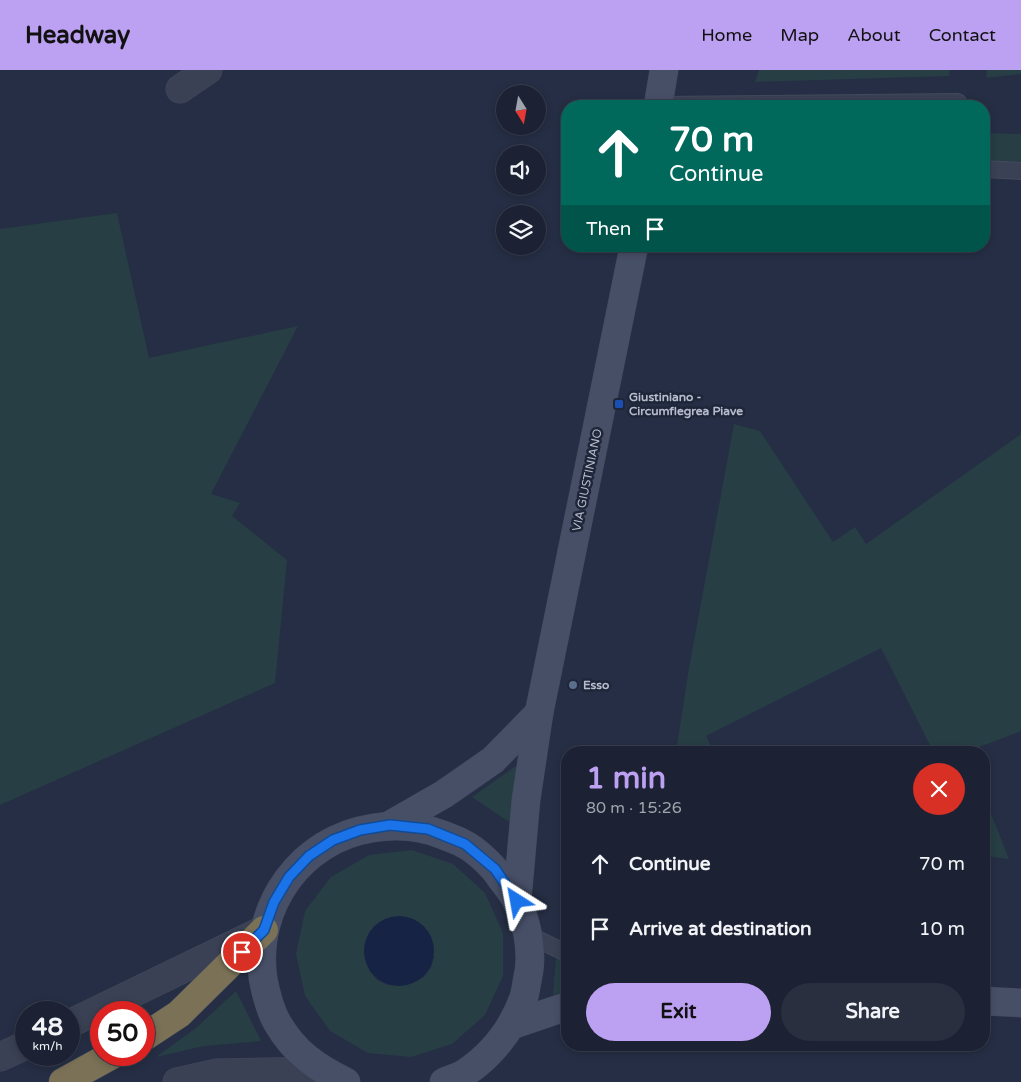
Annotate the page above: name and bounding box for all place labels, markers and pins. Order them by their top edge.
place label: Giustiniano - Circumflegrea Piave [629,390,743,419]
marker: Giustiniano - Circumflegrea Piave [613,398,625,410]
place label: Esso [583,678,609,692]
marker: Esso [567,679,579,691]
pin [221,931,263,973]

